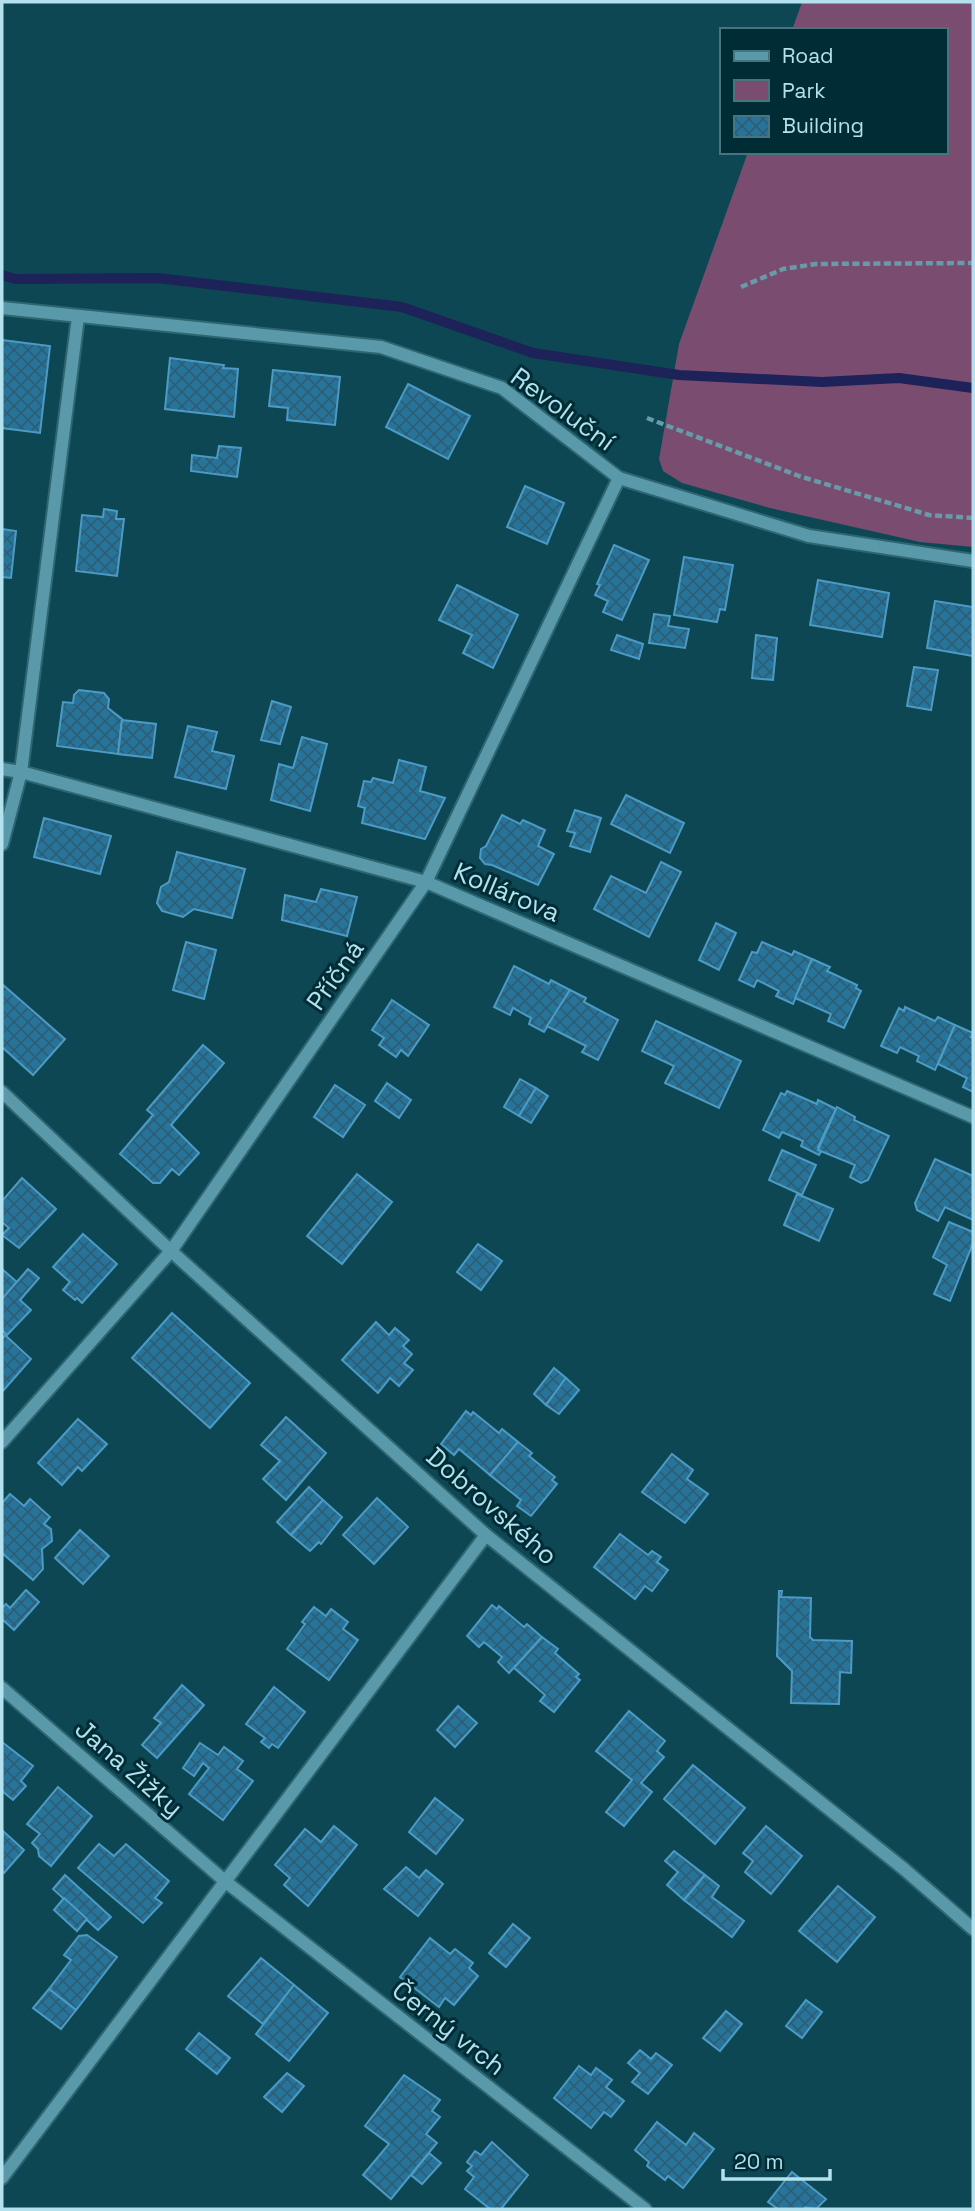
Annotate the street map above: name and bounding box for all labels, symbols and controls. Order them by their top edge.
legend [720,28,947,154]
text: Road [782,42,834,69]
text: Park [782,77,826,104]
text: Building [782,112,864,139]
street label: Revoluční [504,360,622,459]
street label: Kollárova [449,854,565,930]
street label: Příčná [299,933,371,1017]
street label: Dobrovského [419,1440,565,1572]
street label: Jana Žižky [68,1712,190,1824]
street label: Černý vrch [385,1973,513,2083]
scale bar [723,2138,830,2182]
text: 20 m [734,2148,784,2175]

